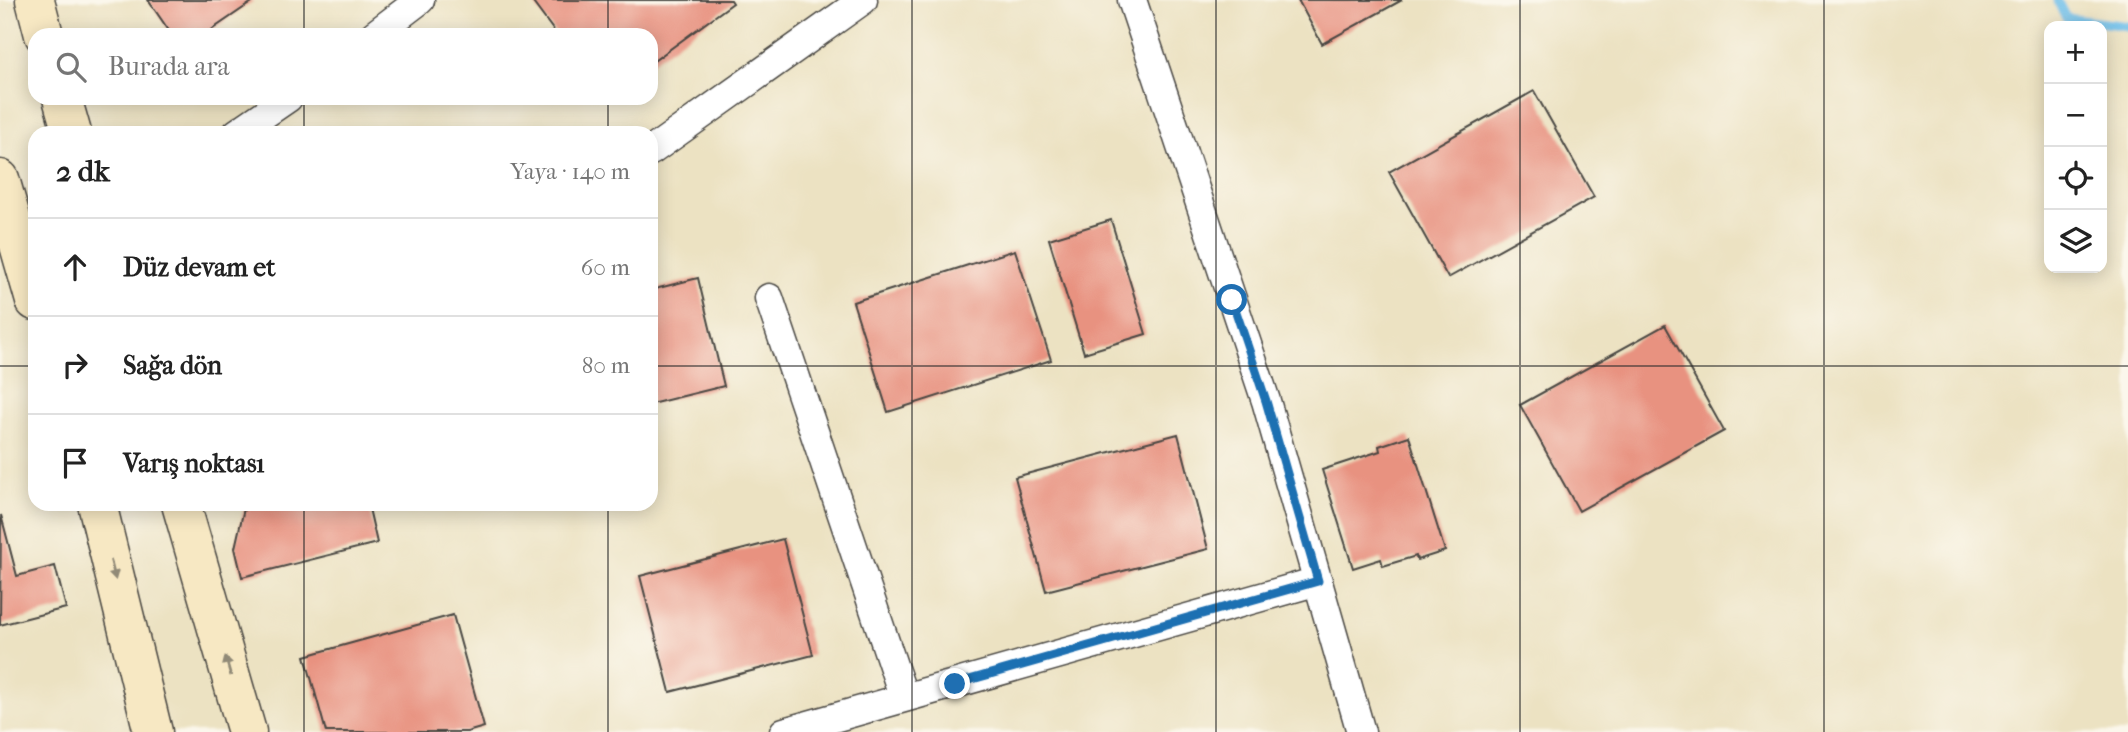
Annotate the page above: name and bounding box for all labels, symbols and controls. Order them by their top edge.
map controls [2044,21,2107,273]
button: + [2044,21,2107,84]
search box [28,28,658,105]
icon: search [52,48,90,86]
text: Burada ara [108,51,230,82]
button: − [2044,84,2107,147]
button: locate [2044,147,2107,210]
text: 2 dk [56,154,110,189]
text: Yaya · 140 m [510,158,630,185]
button: layers [2044,210,2107,273]
icon: ahead [56,248,94,286]
text: Düz devam et [123,252,276,283]
text: 60 m [581,254,630,281]
route start [1216,284,1247,315]
icon: right [56,346,94,384]
text: Sağa dön [123,350,222,381]
text: 80 m [582,352,630,379]
icon: arrive [56,444,94,482]
text: Varış noktası [123,448,264,479]
one-way arrow [108,559,119,581]
one-way arrow [222,656,232,677]
route end [939,668,970,699]

